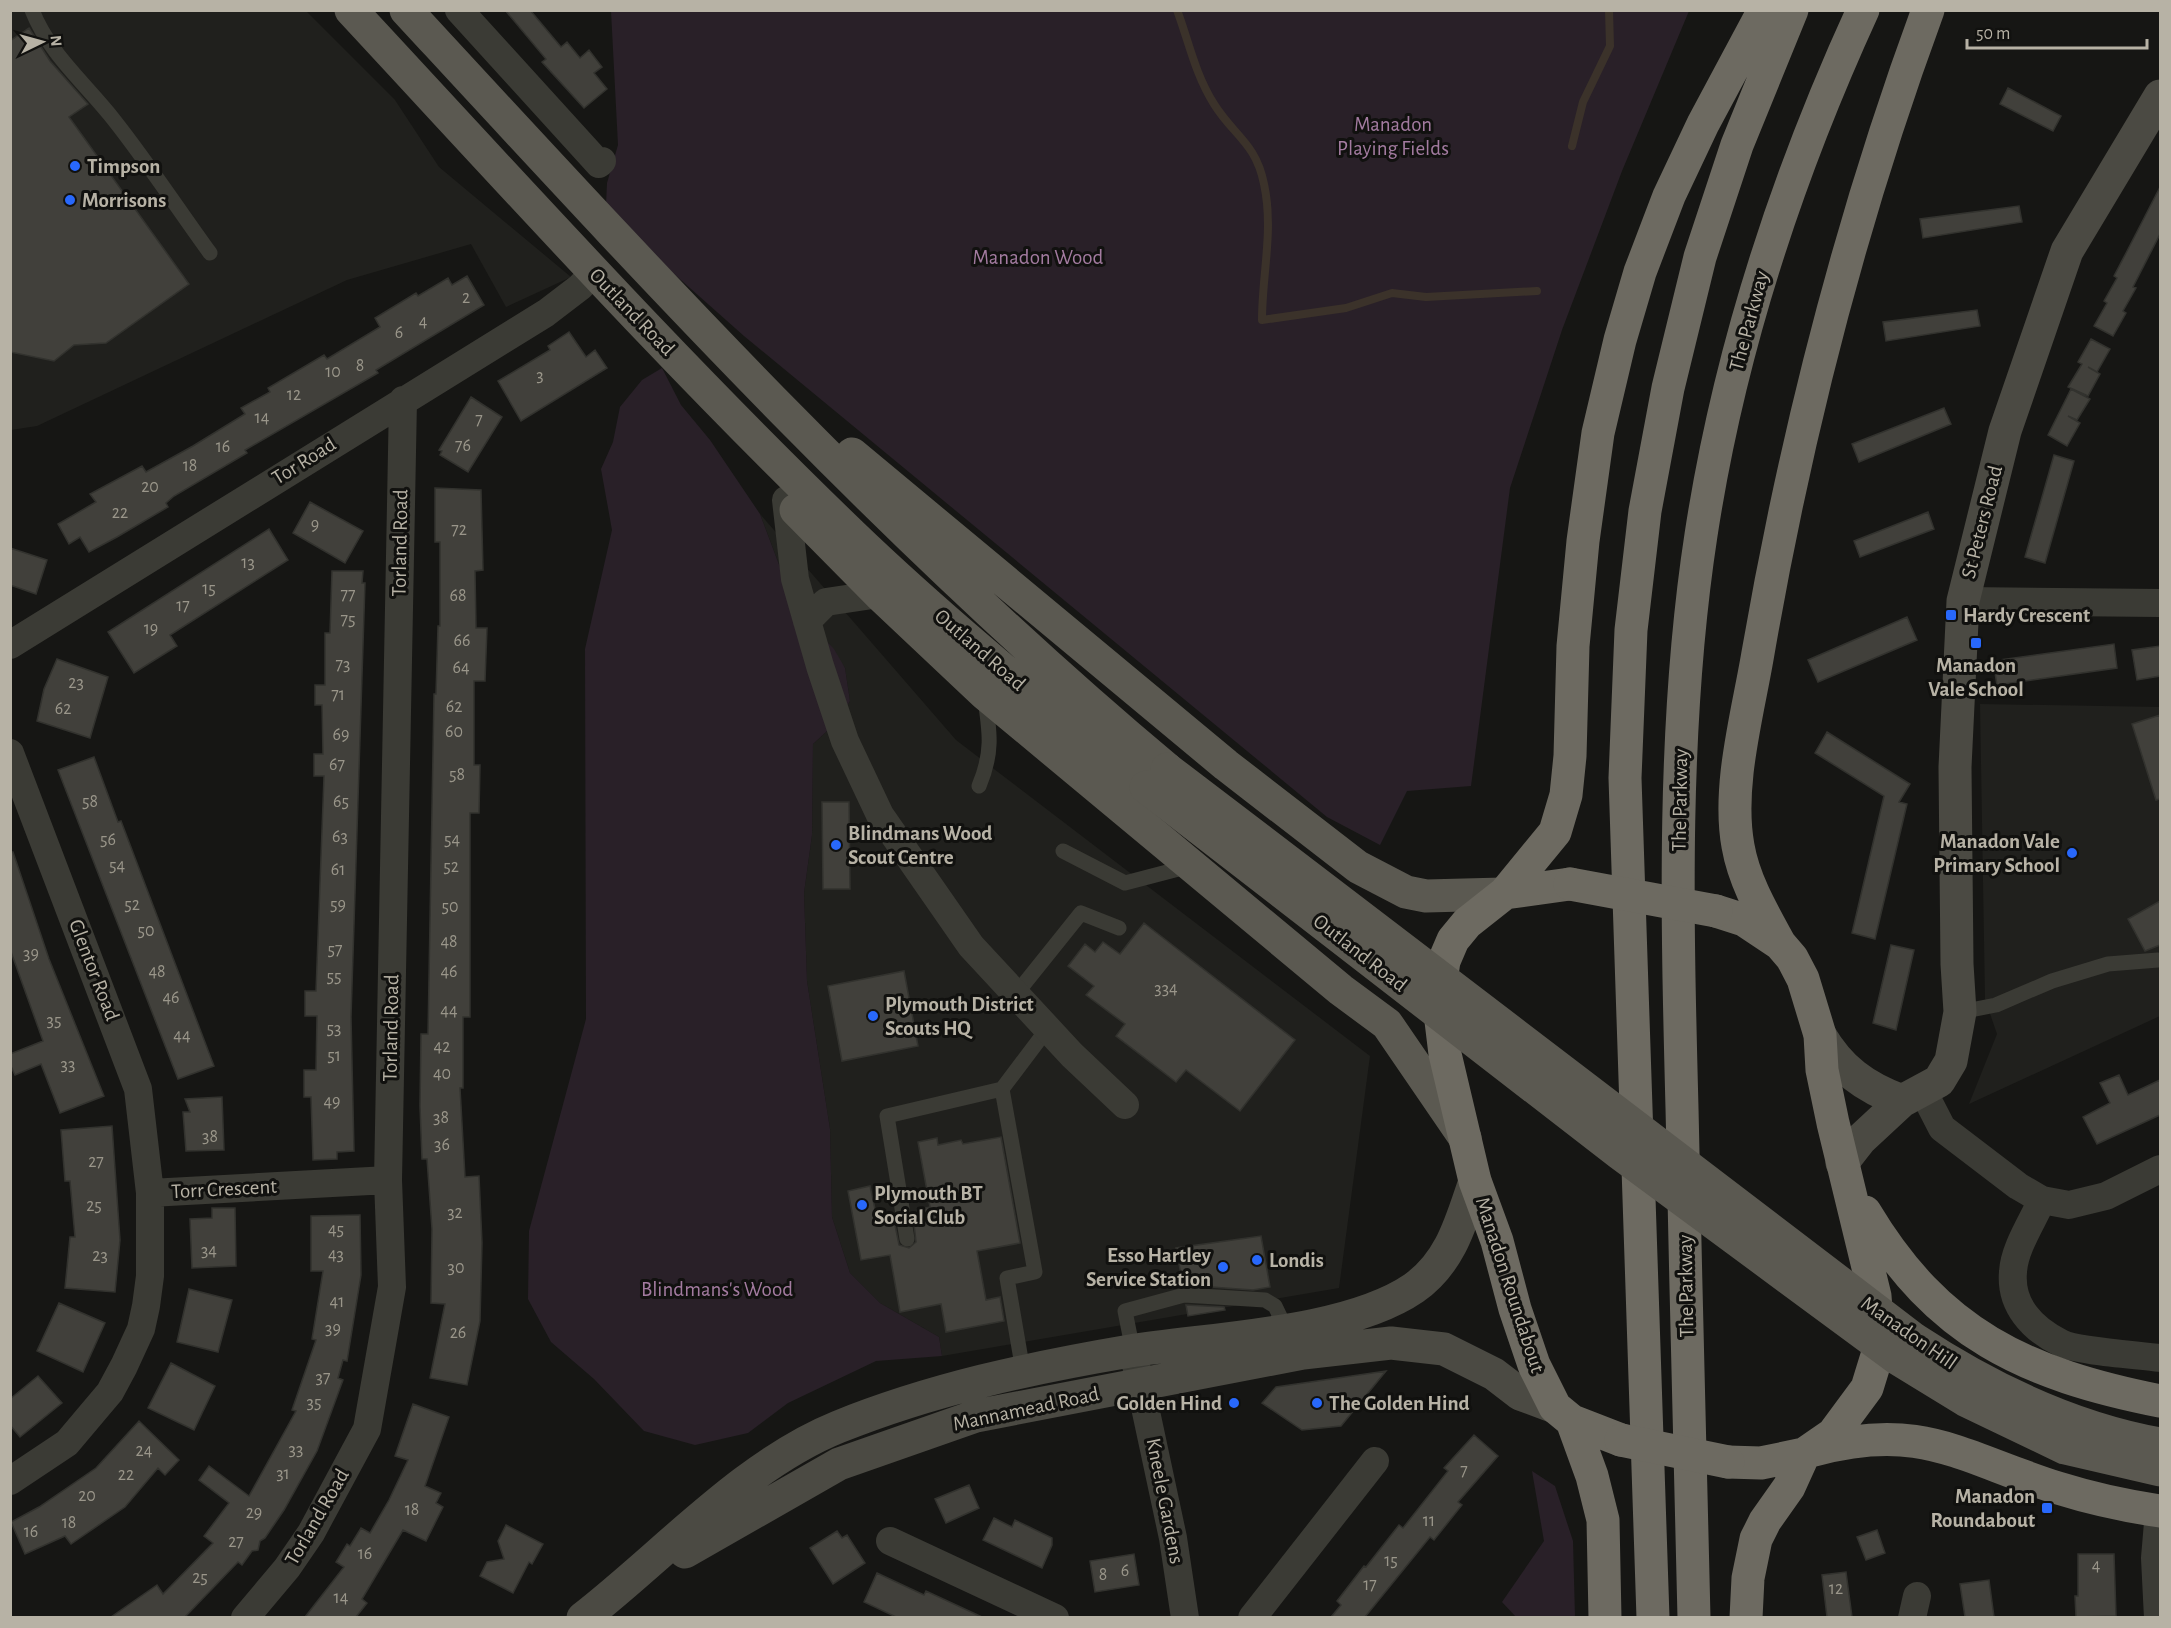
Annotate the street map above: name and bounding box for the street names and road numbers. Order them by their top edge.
street label: Outland Road [585,264,679,360]
street label: The Parkway [1726,269,1772,373]
street label: Tor Road [268,433,340,489]
street label: St Peters Road [1958,463,2006,581]
street label: Torland Road [389,489,411,597]
street label: Outland Road [931,605,1029,695]
street label: The Parkway [1669,748,1691,851]
street label: Outland Road [1309,910,1411,996]
street label: Glentor Road [65,916,123,1024]
street label: Torland Road [380,974,402,1082]
street label: Torr Crescent [170,1176,278,1202]
street label: Manadon Roundabout [1472,1195,1548,1376]
street label: The Parkway [1675,1234,1697,1337]
street label: Manadon Hill [1857,1292,1961,1374]
street label: Mannamead Road [951,1383,1101,1435]
street label: Kneele Gardens [1143,1436,1187,1566]
street label: Torland Road [281,1465,353,1569]

